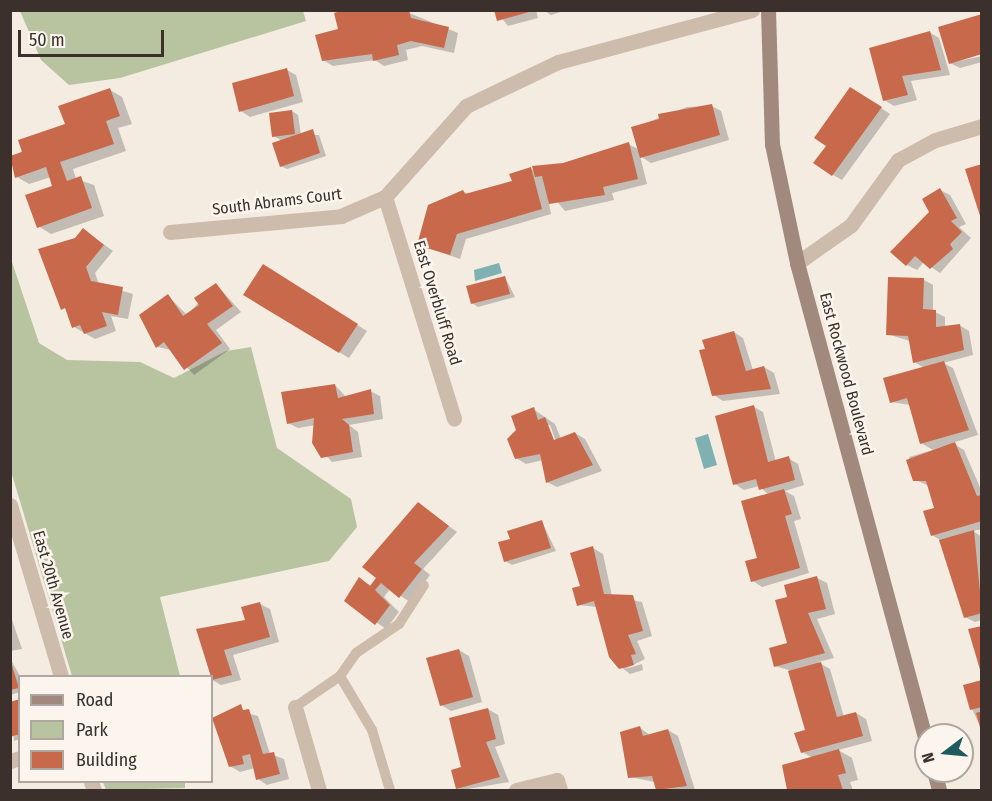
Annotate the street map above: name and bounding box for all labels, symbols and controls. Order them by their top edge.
scale bar [21,18,166,56]
text: 50 m [29,29,65,51]
street label: South Abrams Court [211,185,343,219]
street label: East Overbluff Road [409,238,465,368]
street label: East Rockwood Boulevard [815,291,877,457]
street label: East 20th Avenue [28,529,78,641]
legend [18,675,213,783]
text: Road [76,689,113,711]
text: Park [76,719,108,741]
north arrow [914,723,974,783]
text: Building [76,749,137,771]
text: N [918,750,939,765]

